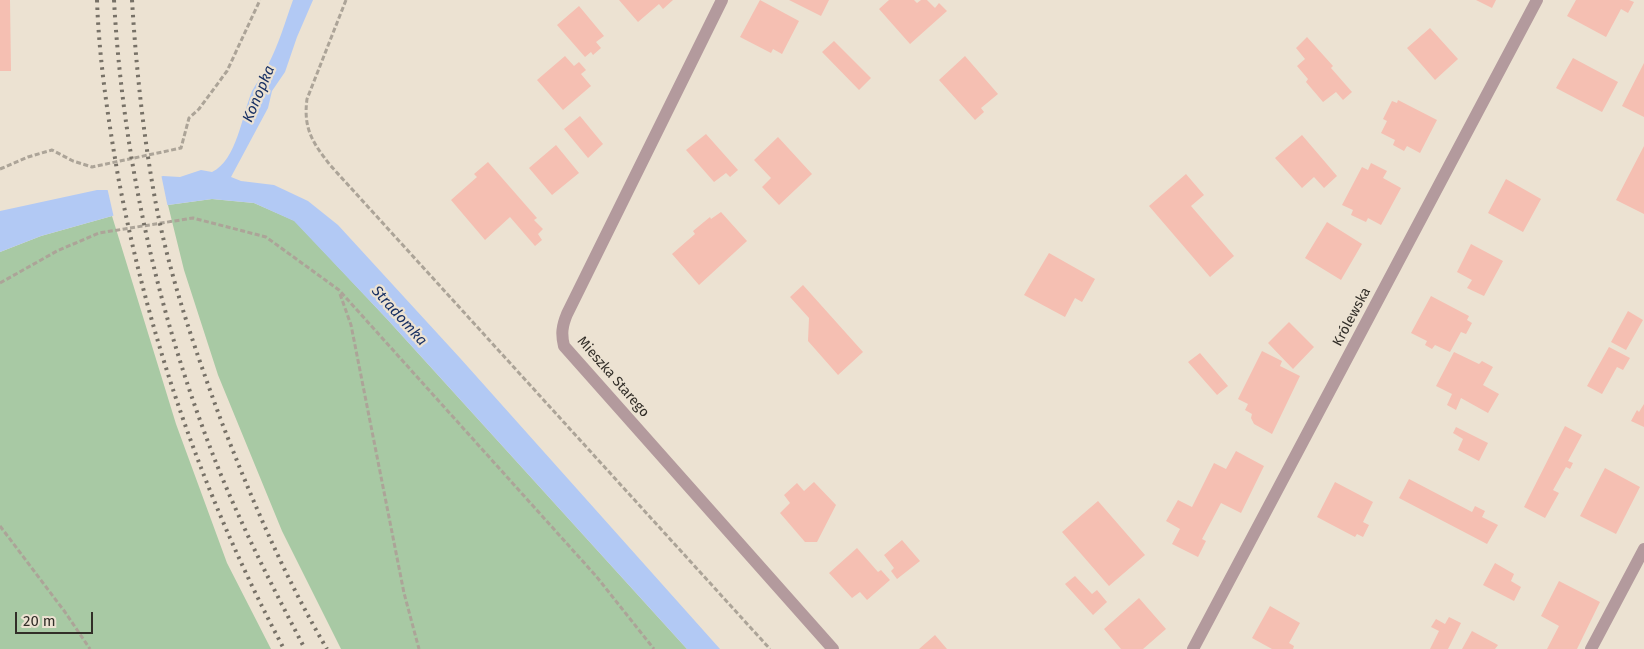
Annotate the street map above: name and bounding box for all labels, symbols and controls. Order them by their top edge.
water label: Konopka [239,63,279,125]
water label: Stradomka [368,282,430,350]
street label: Królewska [1330,285,1374,349]
street label: Mieszka Starego [573,333,653,421]
scale bar [18,602,95,634]
text: 20 m [23,612,56,630]

